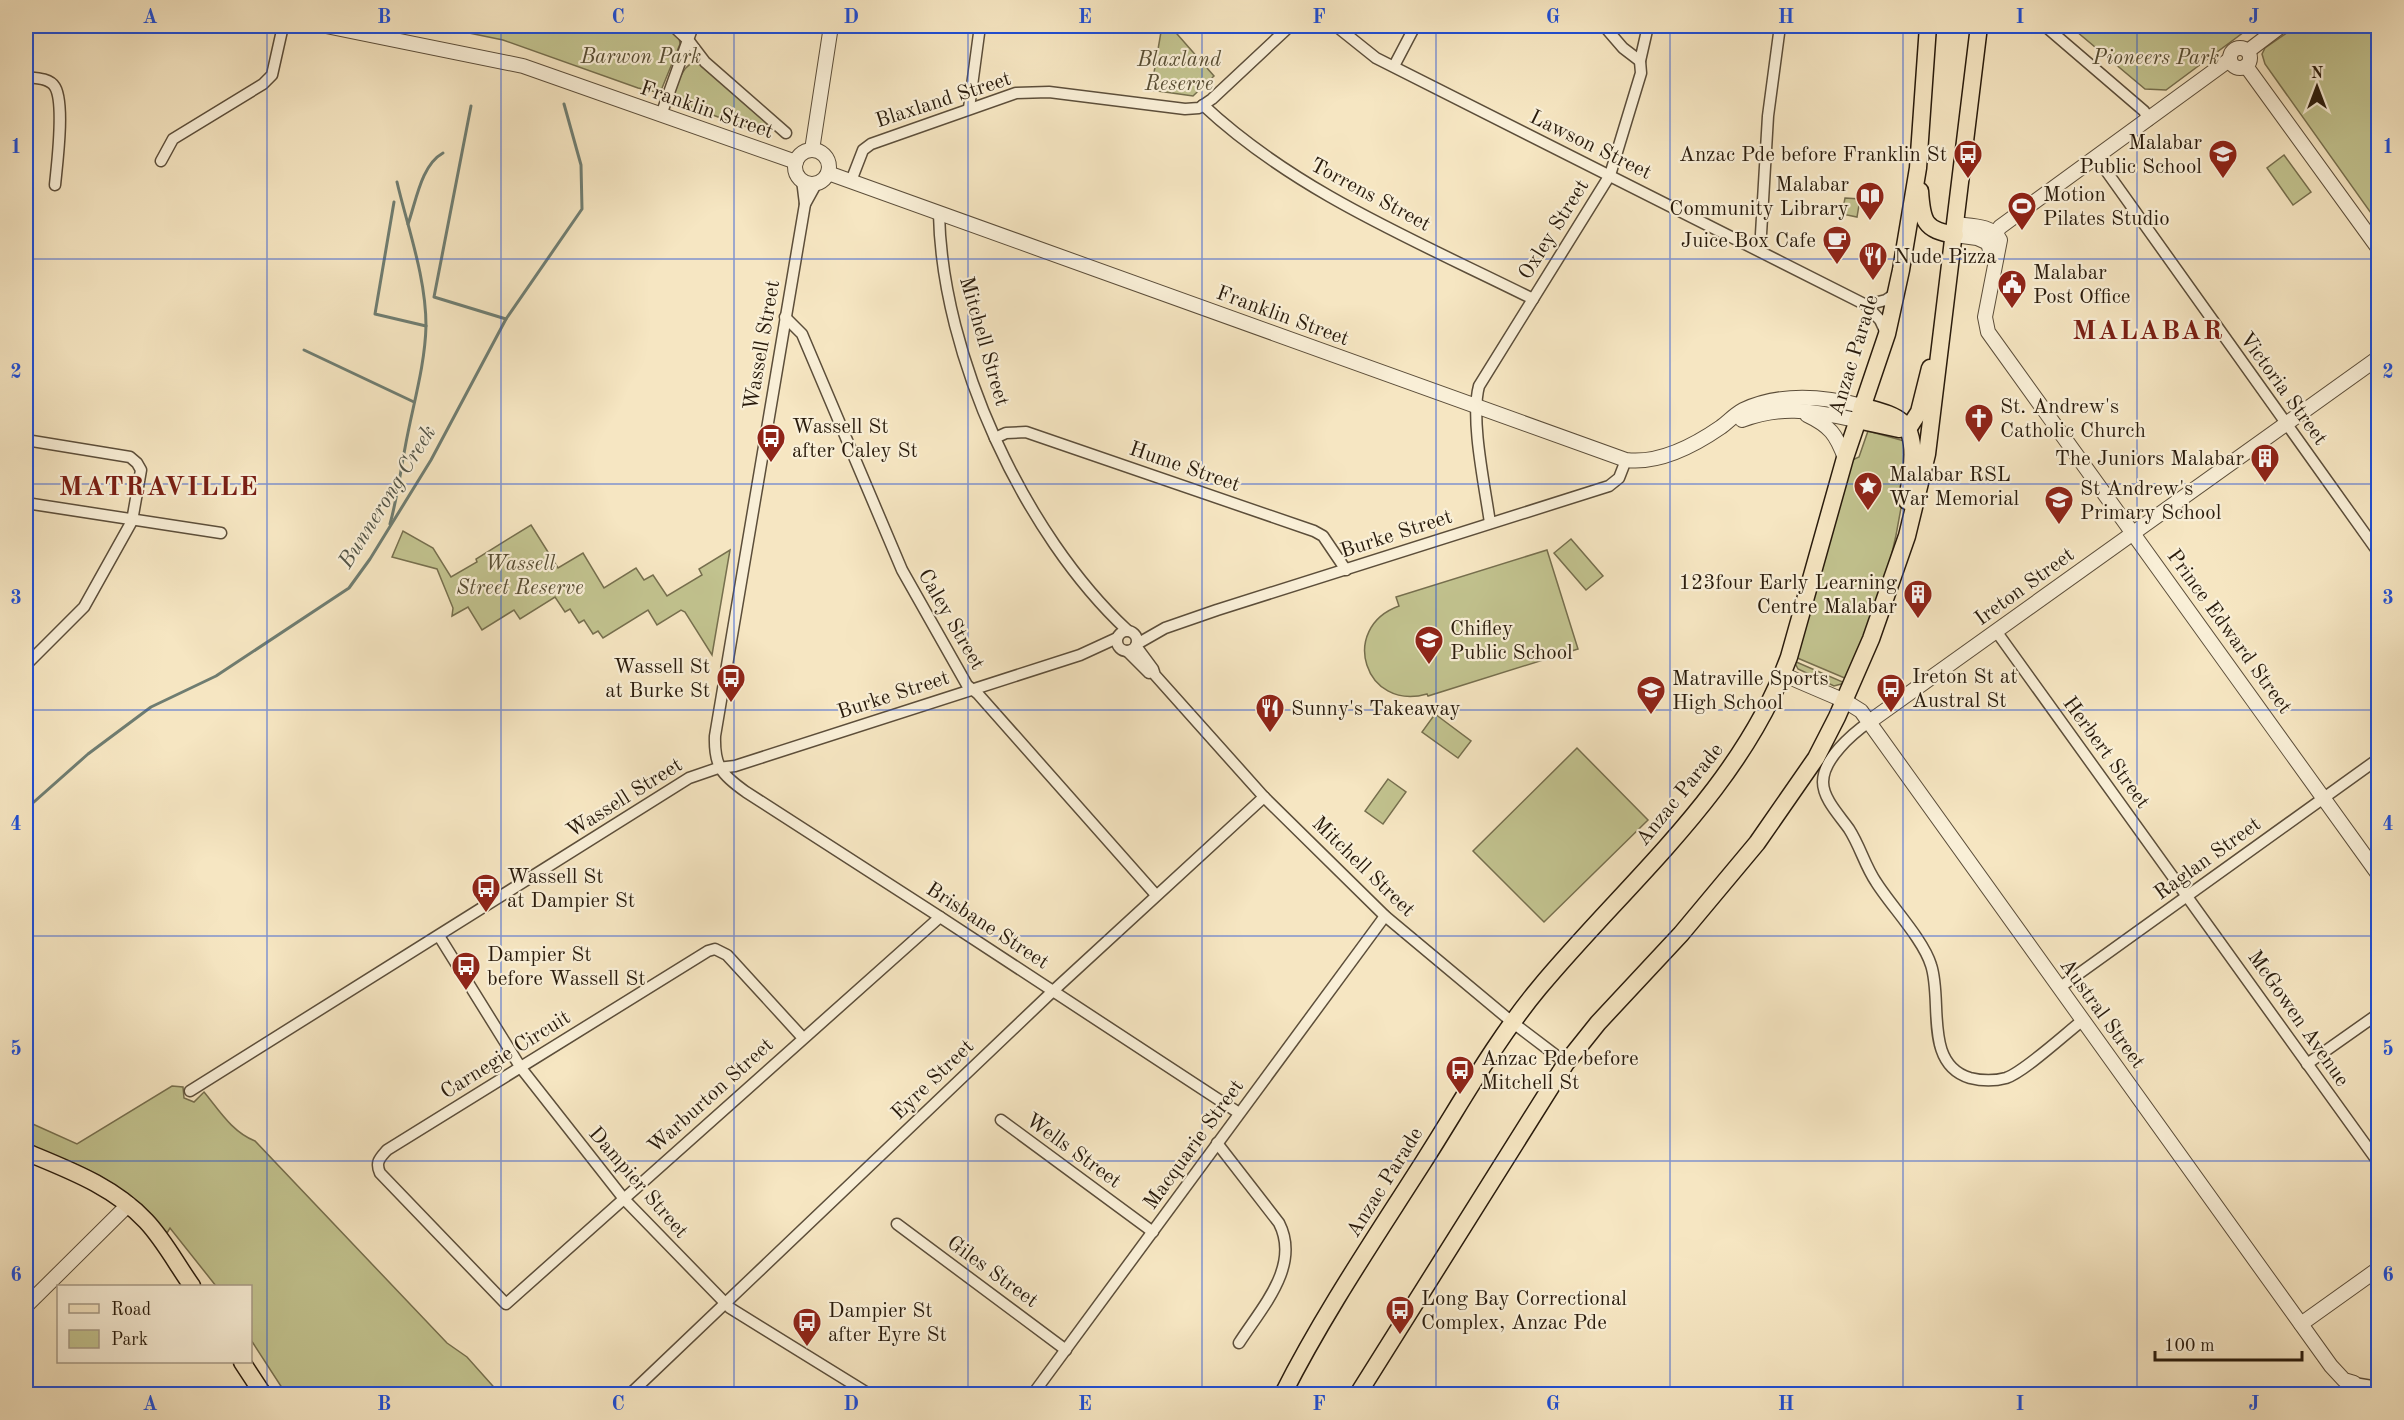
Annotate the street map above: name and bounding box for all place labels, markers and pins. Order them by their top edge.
place label: Malabar Public School [2079,133,2202,178]
bus stop icon: Anzac Pde before Franklin St [1952,138,1984,180]
school or university icon: Malabar Public School [2207,138,2239,180]
place label: Anzac Pde before Franklin St [1679,145,1947,166]
place label: Malabar Community Library [1669,175,1849,220]
library icon: Malabar Community Library [1854,180,1886,222]
place label: Motion Pilates Studio [2043,185,2170,230]
sports icon: Motion Pilates Studio [2006,190,2038,232]
cafe icon: Juice Box Cafe [1821,224,1853,266]
place label: Juice Box Cafe [1681,231,1816,252]
restaurant icon: Nude Pizza [1857,240,1889,282]
place label: Nude Pizza [1894,247,1997,268]
place label: Malabar Post Office [2033,263,2131,308]
public building icon: Malabar Post Office [1996,268,2028,310]
place label: St. Andrew's Catholic Church [2000,397,2146,442]
church icon: St. Andrew's Catholic Church [1963,402,1995,444]
place label: Wassell St after Caley St [792,417,918,462]
bus stop icon: Wassell St after Caley St [755,422,787,464]
building icon: The Juniors Malabar [2249,442,2281,484]
place label: The Juniors Malabar [2055,449,2244,470]
place label: Malabar RSL War Memorial [1889,465,2020,510]
place icon: Malabar RSL War Memorial [1852,470,1884,512]
place label: St Andrew's Primary School [2080,479,2222,524]
school or university icon: St Andrew's Primary School [2043,484,2075,526]
place label: 123four Early Learning Centre Malabar [1679,573,1898,618]
building icon: 123four Early Learning Centre Malabar [1902,578,1934,620]
place label: Chifley Public School [1450,619,1573,664]
school or university icon: Chifley Public School [1413,624,1445,666]
place label: Wassell St at Burke St [605,657,710,702]
bus stop icon: Wassell St at Burke St [715,662,747,704]
place label: Ireton St at Austral St [1912,667,2018,712]
place label: Matraville Sports High School [1672,669,1829,714]
bus stop icon: Ireton St at Austral St [1875,672,1907,714]
school or university icon: Matraville Sports High School [1635,674,1667,716]
restaurant icon: Sunny's Takeaway [1254,692,1286,734]
place label: Sunny's Takeaway [1291,699,1461,720]
place label: Wassell St at Dampier St [507,867,635,912]
bus stop icon: Wassell St at Dampier St [470,872,502,914]
place label: Dampier St before Wassell St [487,945,646,990]
bus stop icon: Dampier St before Wassell St [450,950,482,992]
place label: Anzac Pde before Mitchell St [1481,1049,1639,1094]
bus stop icon: Anzac Pde before Mitchell St [1444,1054,1476,1096]
place label: Long Bay Correctional Complex, Anzac Pde [1421,1289,1627,1334]
bus stop icon: Long Bay Correctional Complex, Anzac Pde [1384,1294,1416,1336]
place label: Dampier St after Eyre St [828,1301,947,1346]
bus stop icon: Dampier St after Eyre St [791,1306,823,1348]

